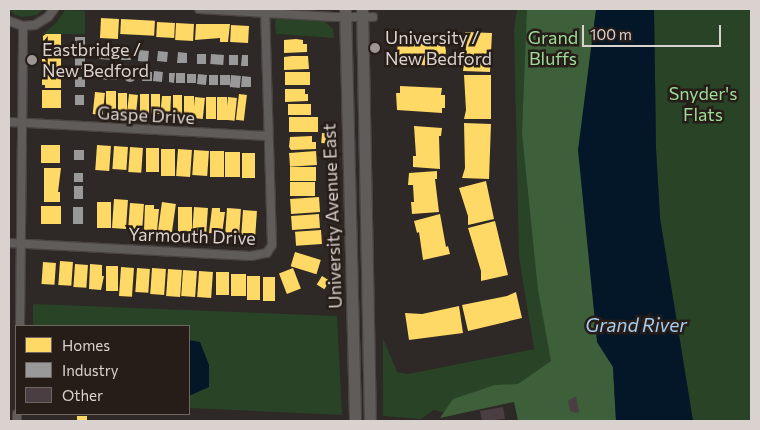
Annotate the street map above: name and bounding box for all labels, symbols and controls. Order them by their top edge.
scale bar [585,15,724,47]
text: 100 m [590,25,632,43]
place label: University / New Bedford [385,27,492,70]
park label: Grand Bluffs [528,27,578,70]
place label: Eastbridge / New Bedford [42,39,149,82]
marker: University / New Bedford [369,42,381,54]
marker: Eastbridge / New Bedford [26,54,38,66]
park label: Snyder's Flats [669,83,737,126]
street label: Gaspe Drive [97,102,195,128]
street label: University Avenue East [318,123,346,309]
street label: Yarmouth Drive [128,223,256,249]
water label: Grand River [585,314,687,336]
legend [15,325,190,415]
text: Homes [62,336,110,354]
text: Industry [62,361,119,379]
text: Other [62,386,103,404]

